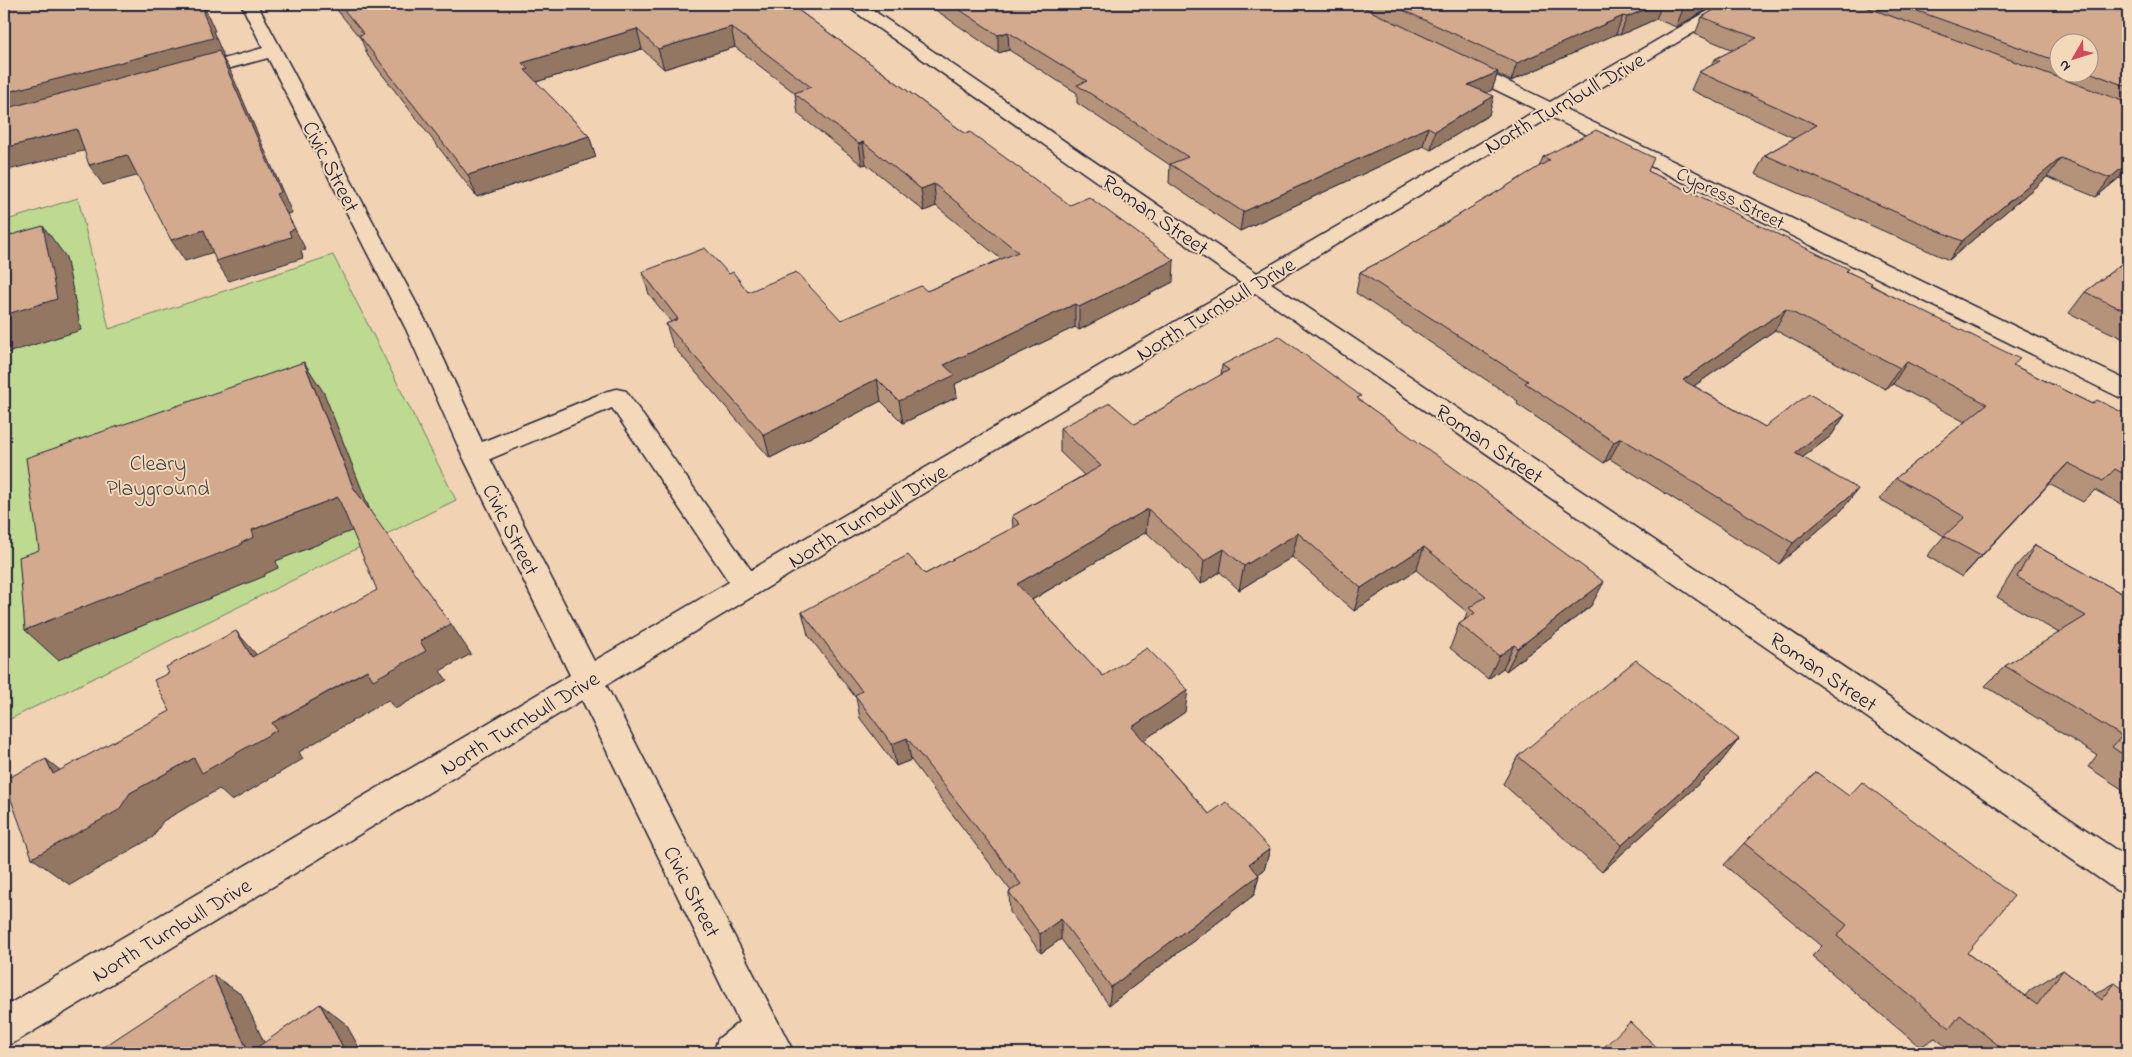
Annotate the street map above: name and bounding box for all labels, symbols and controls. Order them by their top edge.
north arrow [2050,32,2100,82]
street label: North Turnbull Drive [1479,45,1652,164]
text: N [2054,55,2076,76]
street label: Civic Street [293,116,366,219]
street label: Cypress Street [1671,161,1789,238]
street label: Roman Street [1094,168,1215,266]
street label: North Turnbull Drive [1131,250,1302,371]
street label: Roman Street [1428,397,1549,494]
park label: Cleary Playground [106,449,210,507]
street label: North Turnbull Drive [783,457,954,578]
street label: Civic Street [473,479,546,582]
street label: Roman Street [1762,625,1883,722]
street label: North Turnbull Drive [435,664,606,785]
street label: Civic Street [654,841,727,944]
street label: North Turnbull Drive [87,871,258,992]

